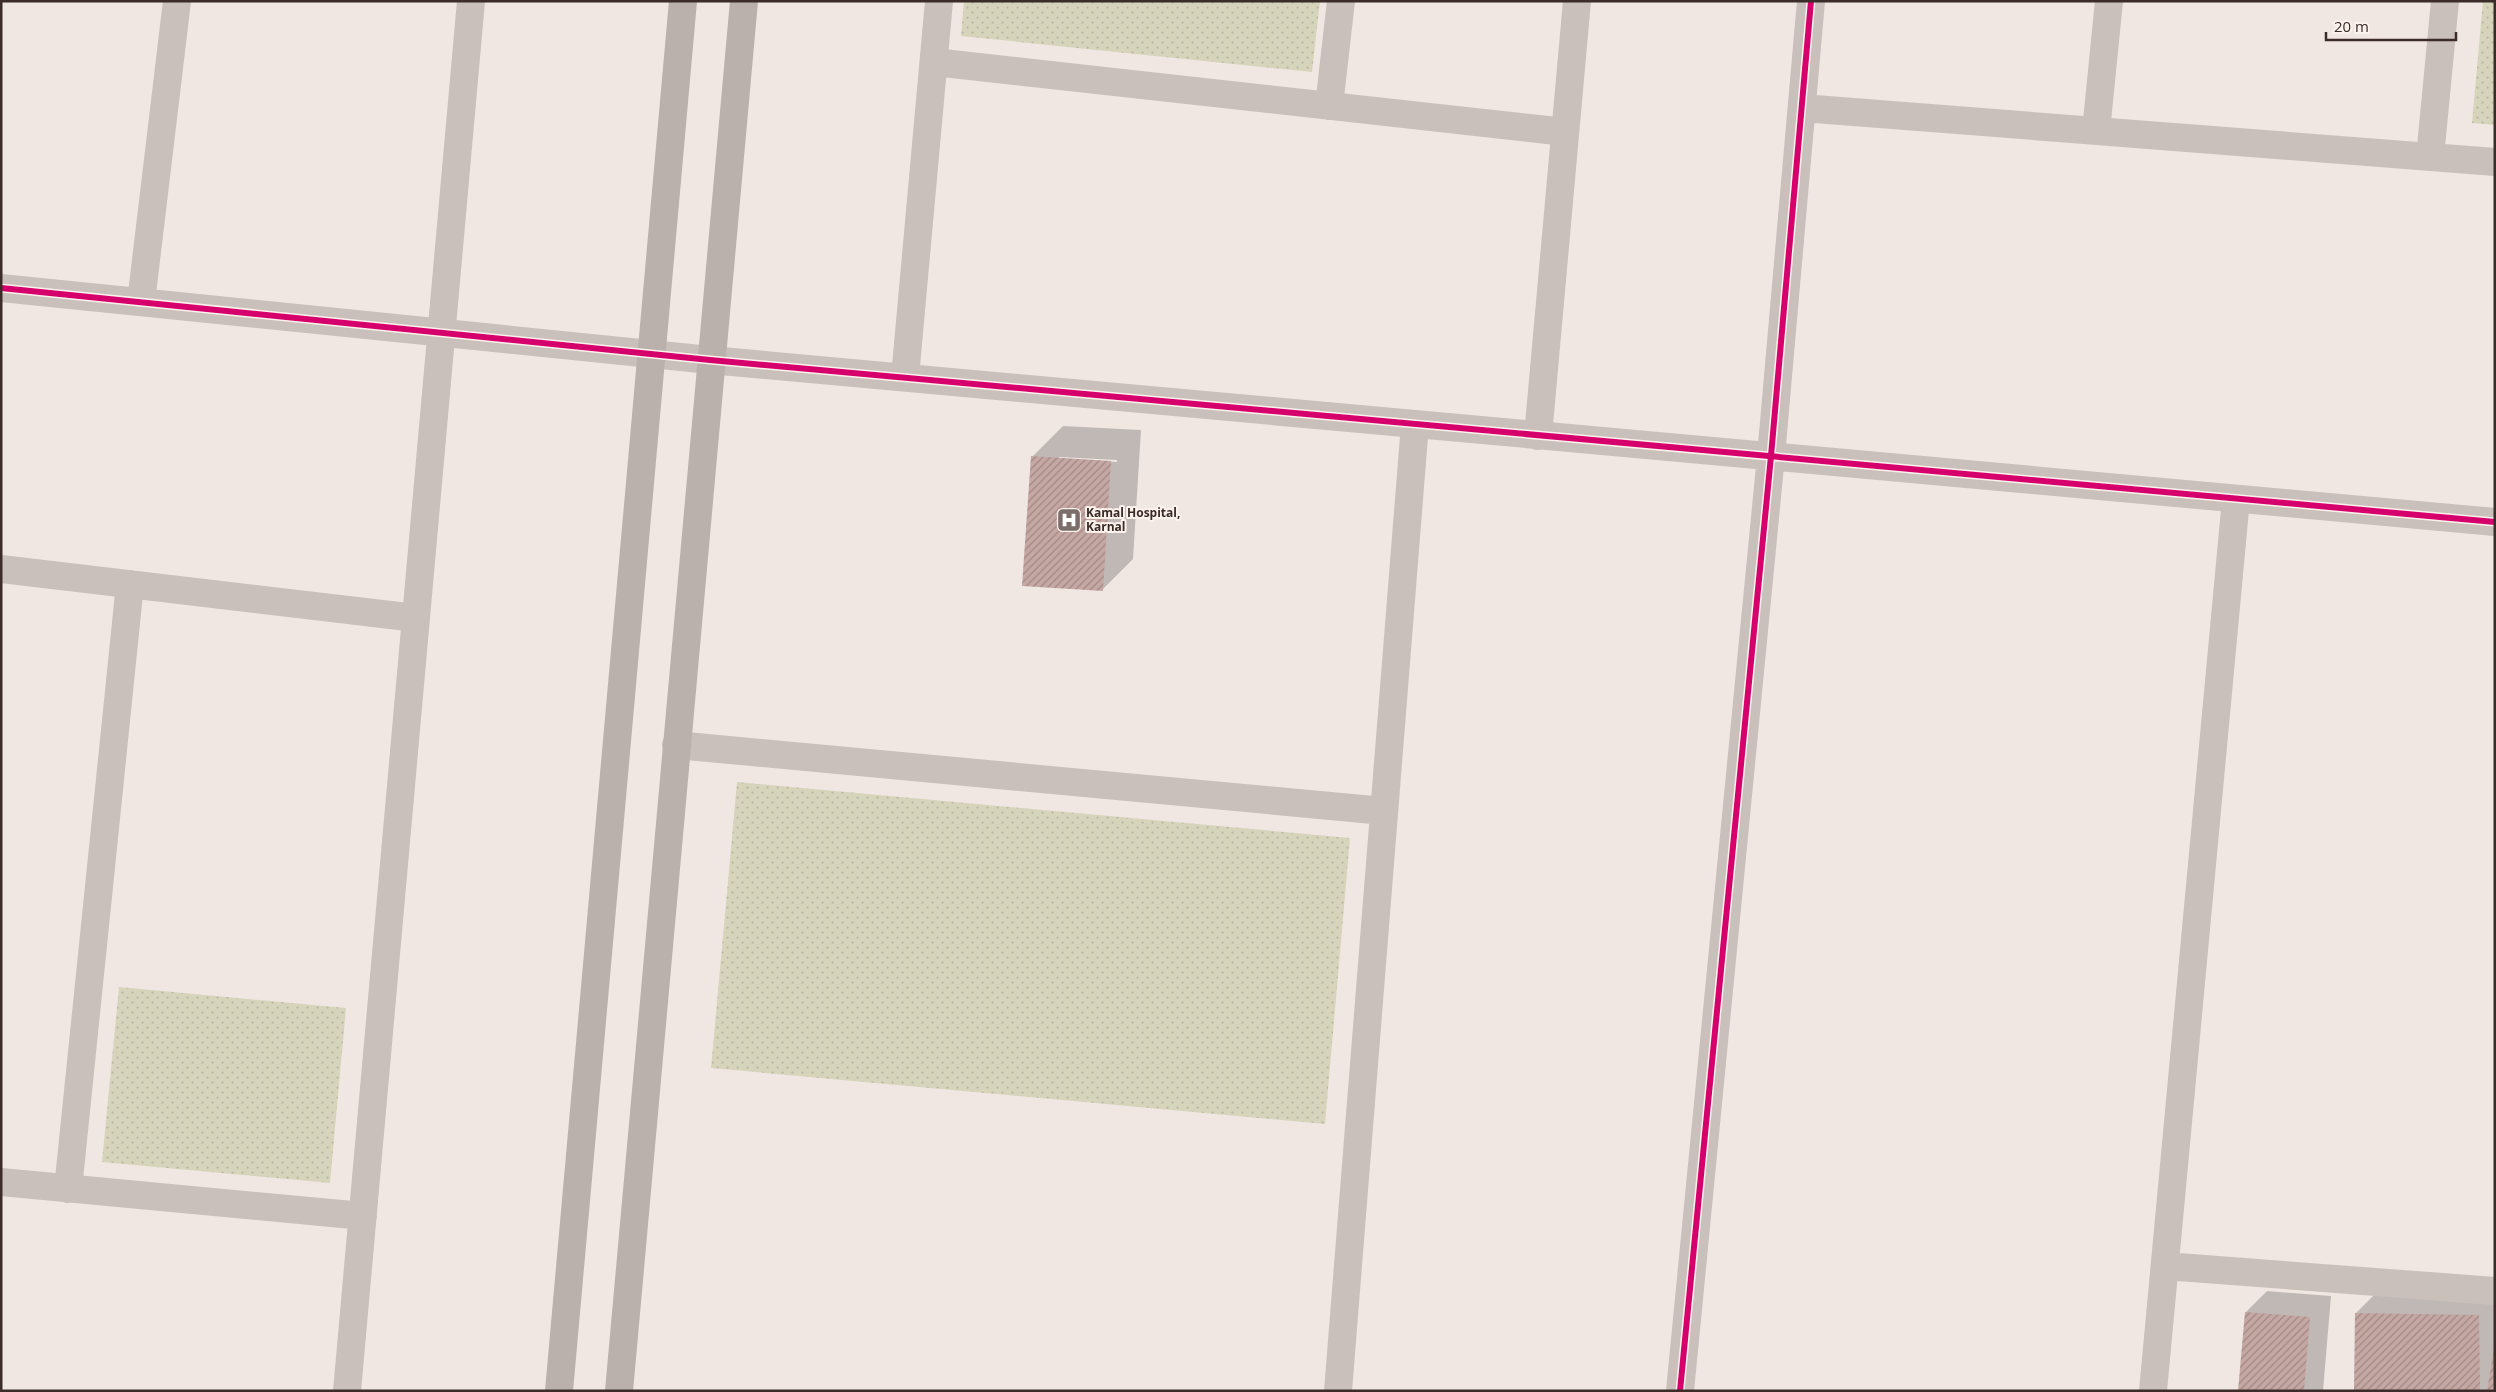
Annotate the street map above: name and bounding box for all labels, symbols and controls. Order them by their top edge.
scale bar [2326,10,2456,42]
text: 20 m [2334,16,2369,36]
place label: Kamal Hospital, Karnal [1086,504,1180,535]
hospital icon: Kamal Hospital, Karnal [1056,507,1082,533]

